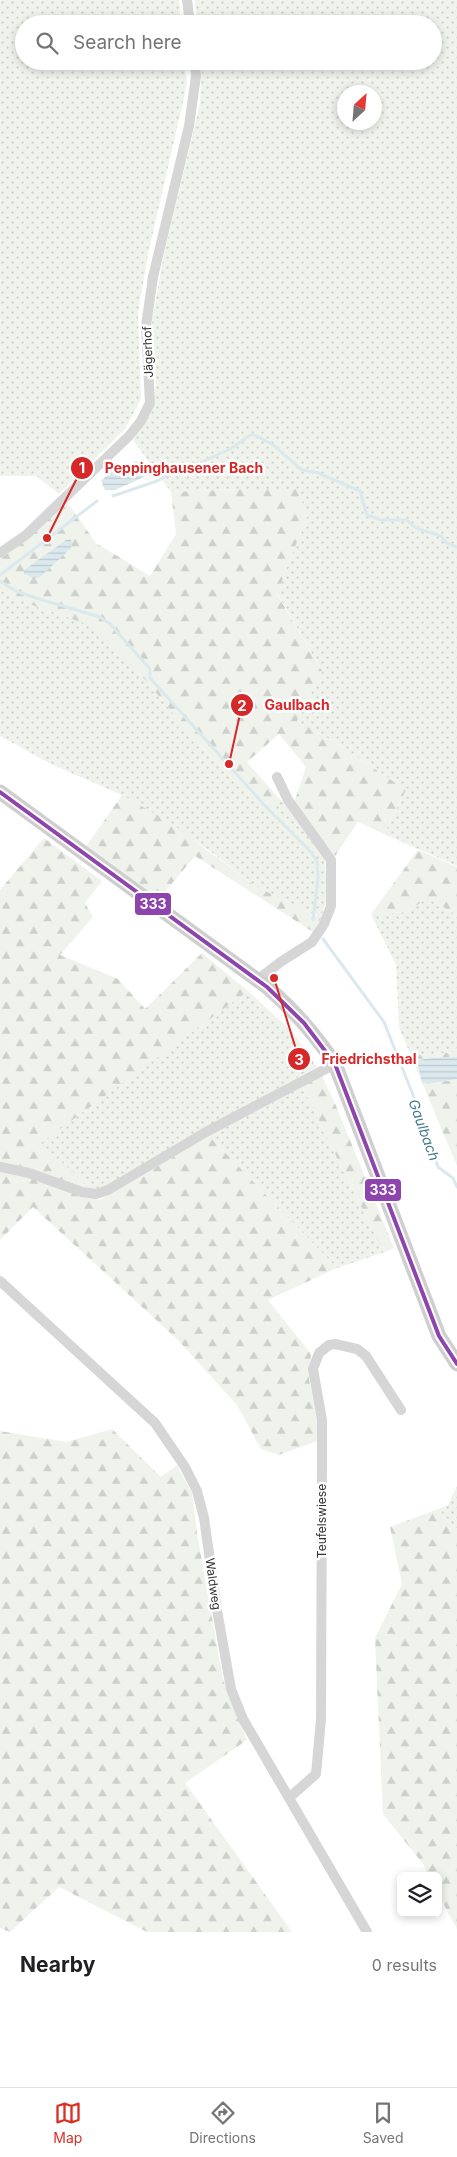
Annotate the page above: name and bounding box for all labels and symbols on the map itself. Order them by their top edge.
north arrow [337,85,382,130]
street label: Jägerhof [139,326,156,378]
callout: Peppinghausener Bach [70,453,273,482]
text: 1 [79,458,85,477]
text: Peppinghausener Bach [105,459,263,476]
callout: Gaulbach [229,691,339,720]
text: 2 [237,696,247,715]
text: Gaulbach [264,696,330,713]
line badge: 333 [134,892,172,916]
text: 333 [139,895,167,912]
callout: Friedrichsthal [287,1045,426,1074]
text: 3 [294,1050,304,1069]
text: Friedrichsthal [322,1050,416,1067]
water label: Gaulbach [406,1097,443,1163]
line badge: 333 [364,1178,402,1202]
text: 333 [369,1181,397,1198]
street label: Teufelswiese [314,1484,329,1558]
street label: Waldweg [202,1557,225,1611]

